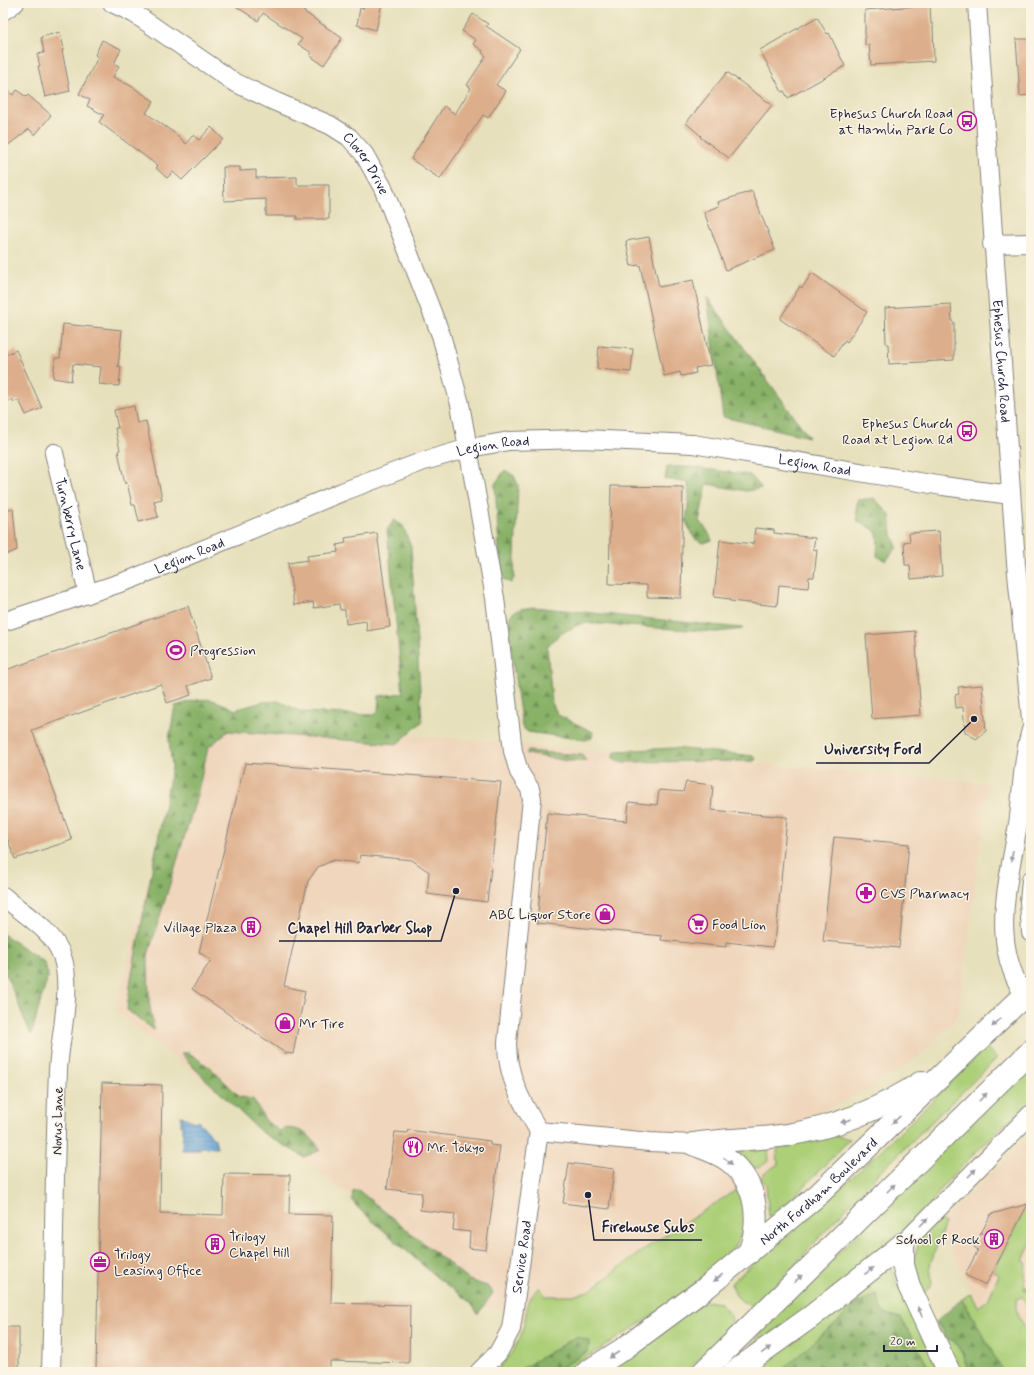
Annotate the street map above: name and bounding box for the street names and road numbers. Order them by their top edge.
street label: Clover Drive [338,128,393,198]
street label: Ephesus Church Road [988,299,1014,423]
street label: Legion Road [455,432,530,461]
street label: Legion Road [777,450,852,480]
street label: Turnberry Lane [50,476,90,572]
street label: Legion Road [152,534,227,579]
street label: Novus Lane [48,1086,68,1155]
street label: North Fordham Boulevard [756,1134,882,1250]
street label: Service Road [508,1219,536,1295]

